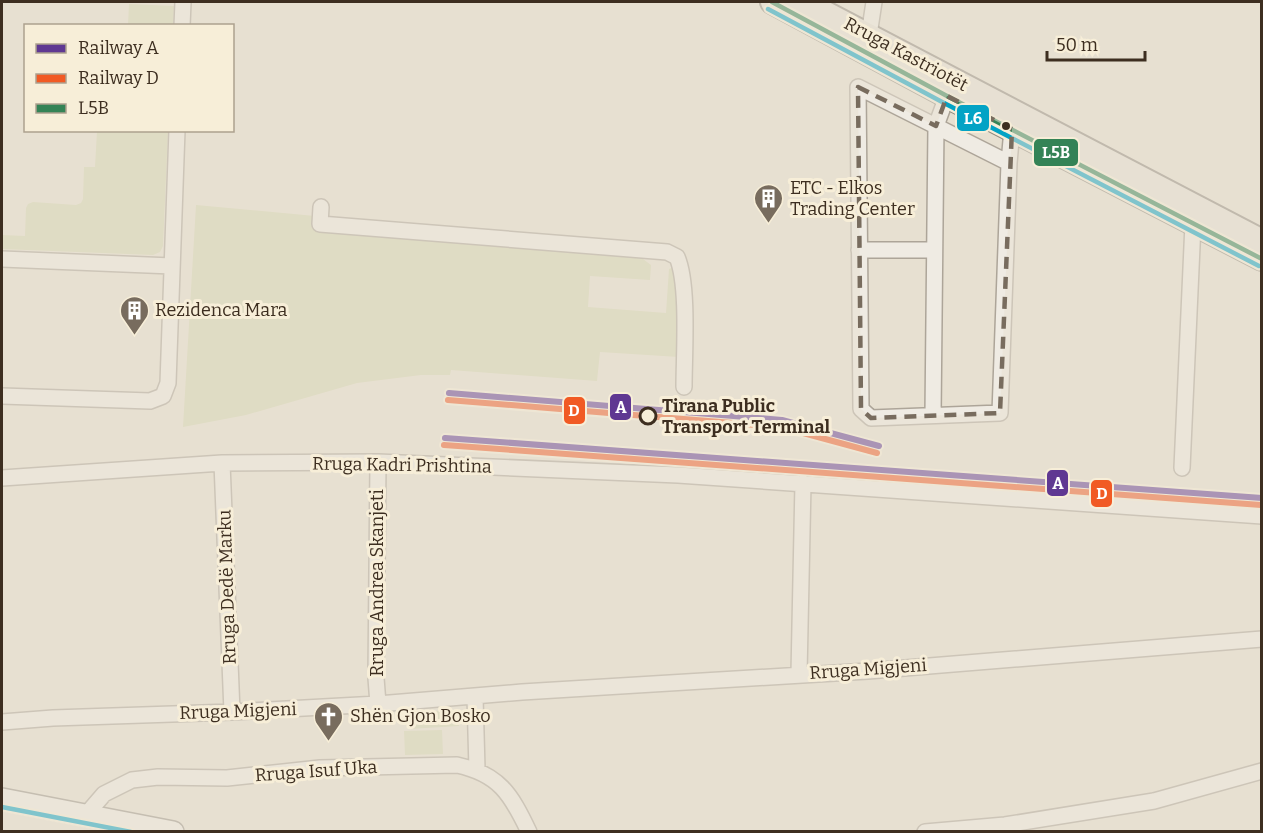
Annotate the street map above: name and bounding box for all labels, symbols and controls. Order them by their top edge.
street label: Rruga Kastriotët [840,12,972,96]
legend [24,24,234,132]
scale bar [1047,24,1144,62]
text: 50 m [1056,34,1098,56]
text: Railway A [78,37,159,59]
text: Railway D [78,67,159,89]
text: L5B [78,97,109,119]
line badge: L6 [956,104,990,132]
text: L6 [964,109,983,128]
unlabelled marker [1000,120,1012,132]
line badge: L5B [1033,138,1079,167]
text: L5B [1042,143,1070,162]
place label: ETC - Elkos Trading Center [790,177,915,220]
building icon: ETC - Elkos Trading Center [753,182,785,224]
building icon: Rezidenca Mara [118,294,150,336]
place label: Rezidenca Mara [155,299,288,321]
line badge: A [609,393,632,421]
place label: Tirana Public Transport Terminal [662,395,831,438]
line badge: D [563,396,586,425]
text: A [615,398,627,417]
text: D [568,401,580,420]
marker: Tirana Public Transport Terminal [639,407,657,425]
street label: Rruga Kadri Prishtina [312,452,492,478]
line badge: A [1046,469,1069,497]
text: A [1052,474,1064,493]
line badge: D [1090,479,1113,508]
text: D [1096,484,1108,503]
street label: Rruga Andrea Skanjeti [366,489,388,677]
street label: Rruga Dedë Marku [213,509,241,665]
street label: Rruga Migjeni [809,654,927,684]
street label: Rruga Migjeni [179,698,297,724]
church icon: Shën Gjon Bosko [313,700,345,742]
place label: Shën Gjon Bosko [350,705,491,727]
street label: Rruga Isuf Uka [254,756,378,786]

